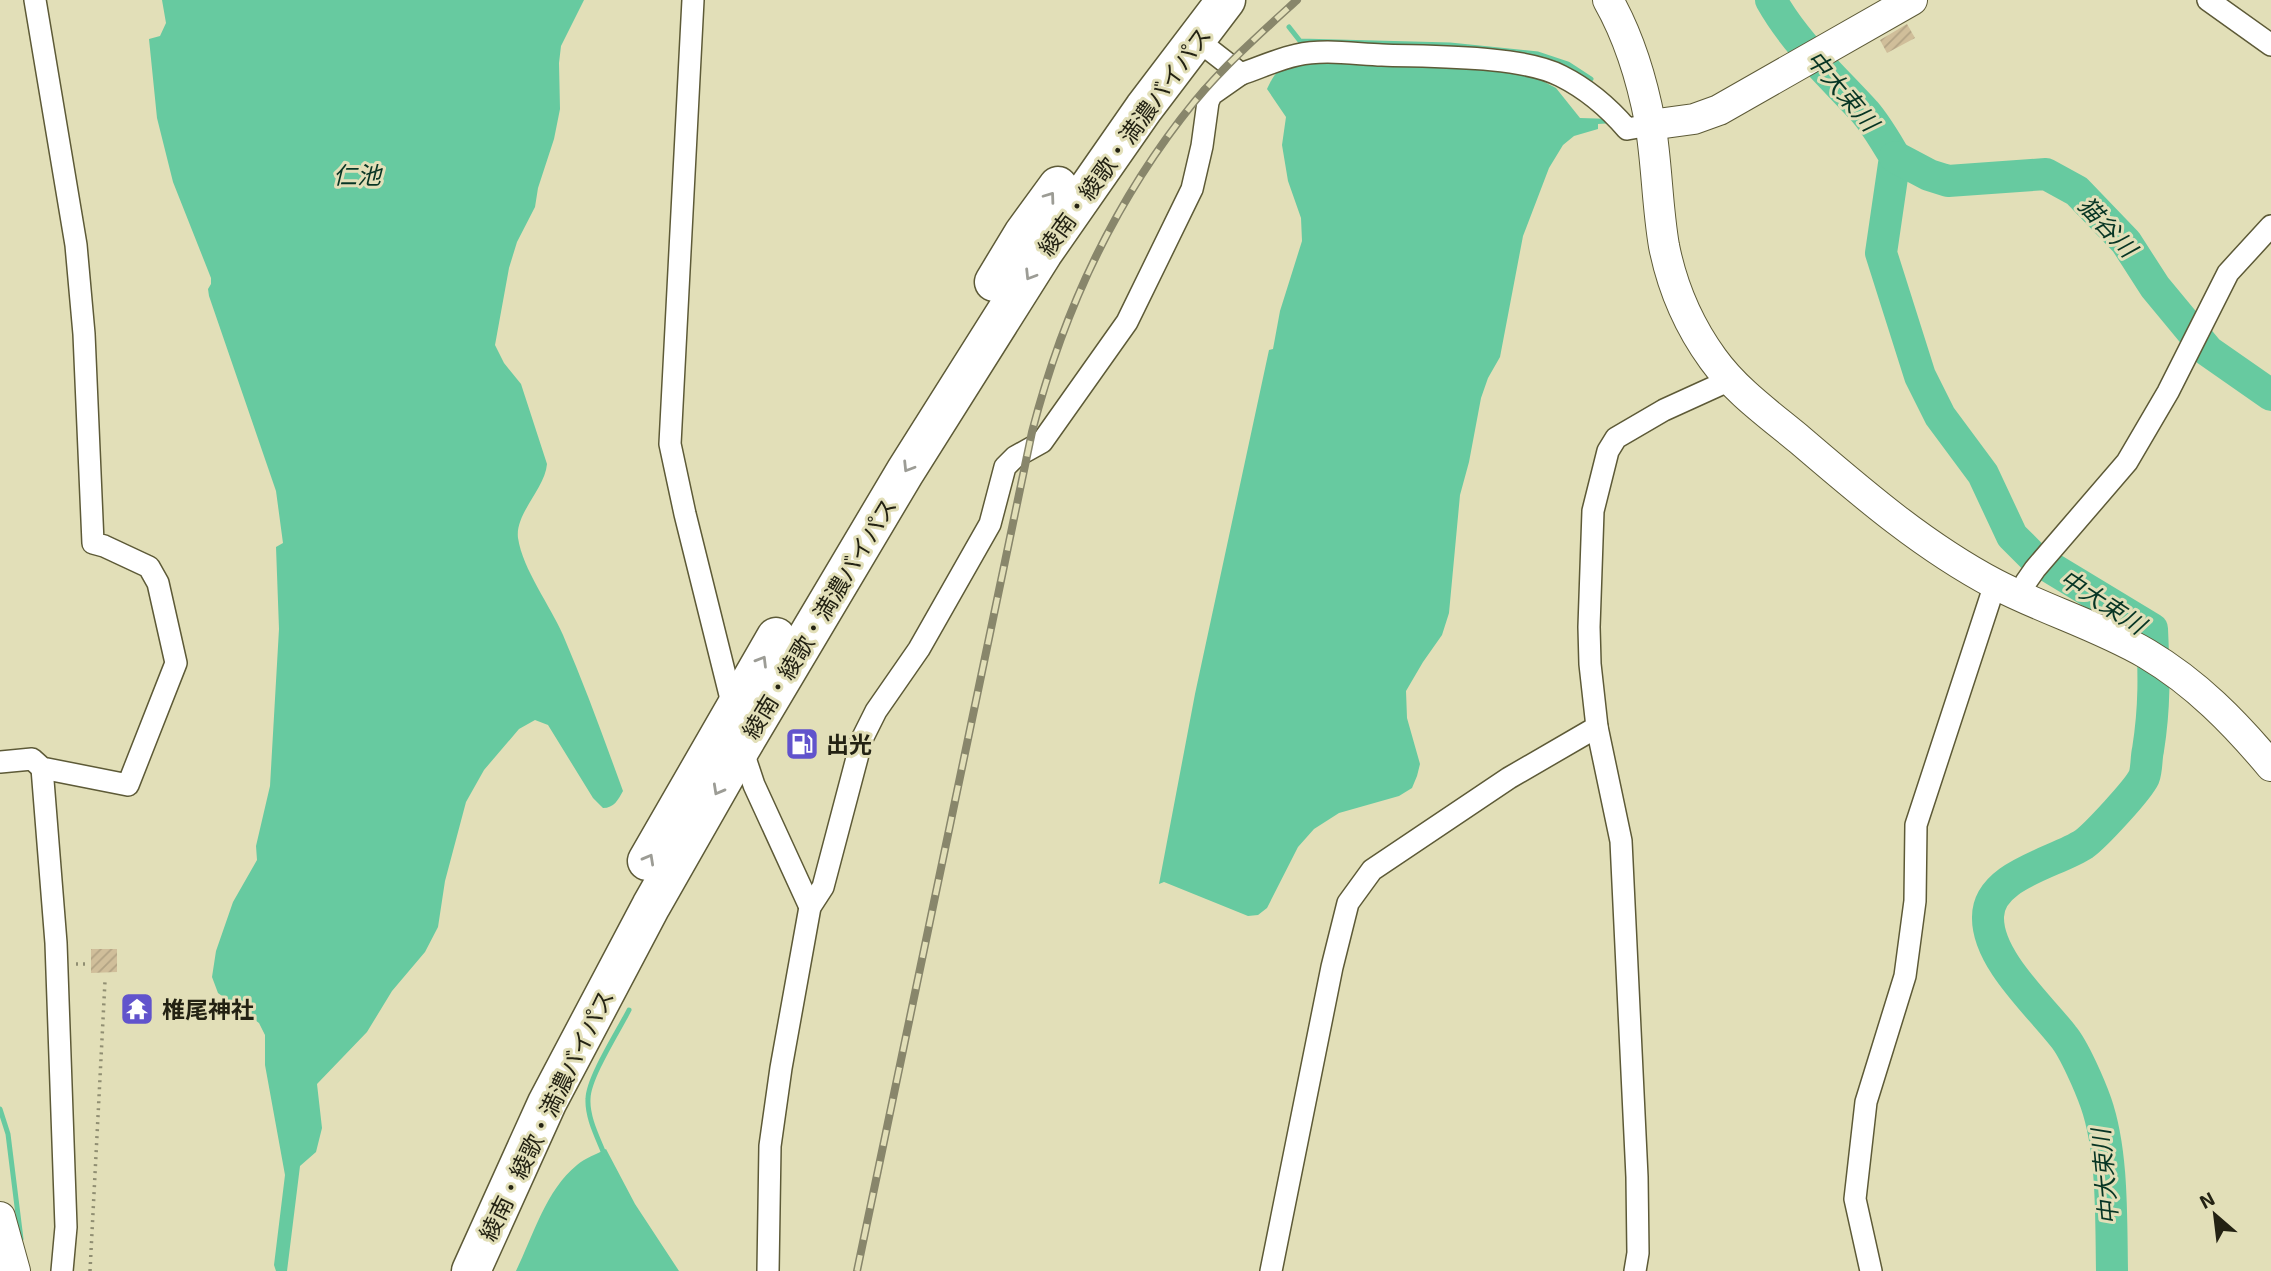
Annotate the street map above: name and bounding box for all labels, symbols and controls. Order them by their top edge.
street label: 綾南・綾歌・満濃バイパス [1032,21,1216,261]
water label: 中大束川 [1801,44,1887,138]
water label: 仁池 [333,160,383,189]
water label: 猫谷川 [2073,190,2145,264]
one-way arrow [1042,193,1054,205]
one-way arrow [1025,267,1038,280]
one-way arrow [904,460,917,473]
street label: 綾南・綾歌・満濃バイパス [736,493,902,743]
water label: 中大束川 [2055,563,2154,641]
one-way arrow [753,656,766,669]
fuel station icon: 出光 [783,725,821,763]
place label: 出光 [826,730,872,758]
one-way arrow [713,783,727,795]
one-way arrow [641,853,654,866]
street label: 綾南・綾歌・満濃バイパス [473,985,619,1245]
temple icon: 椎尾神社 [118,990,156,1028]
place label: 椎尾神社 [162,995,254,1023]
water label: 中大束川 [2085,1125,2123,1226]
north arrow [2180,1180,2250,1250]
text: N [2195,1186,2218,1213]

